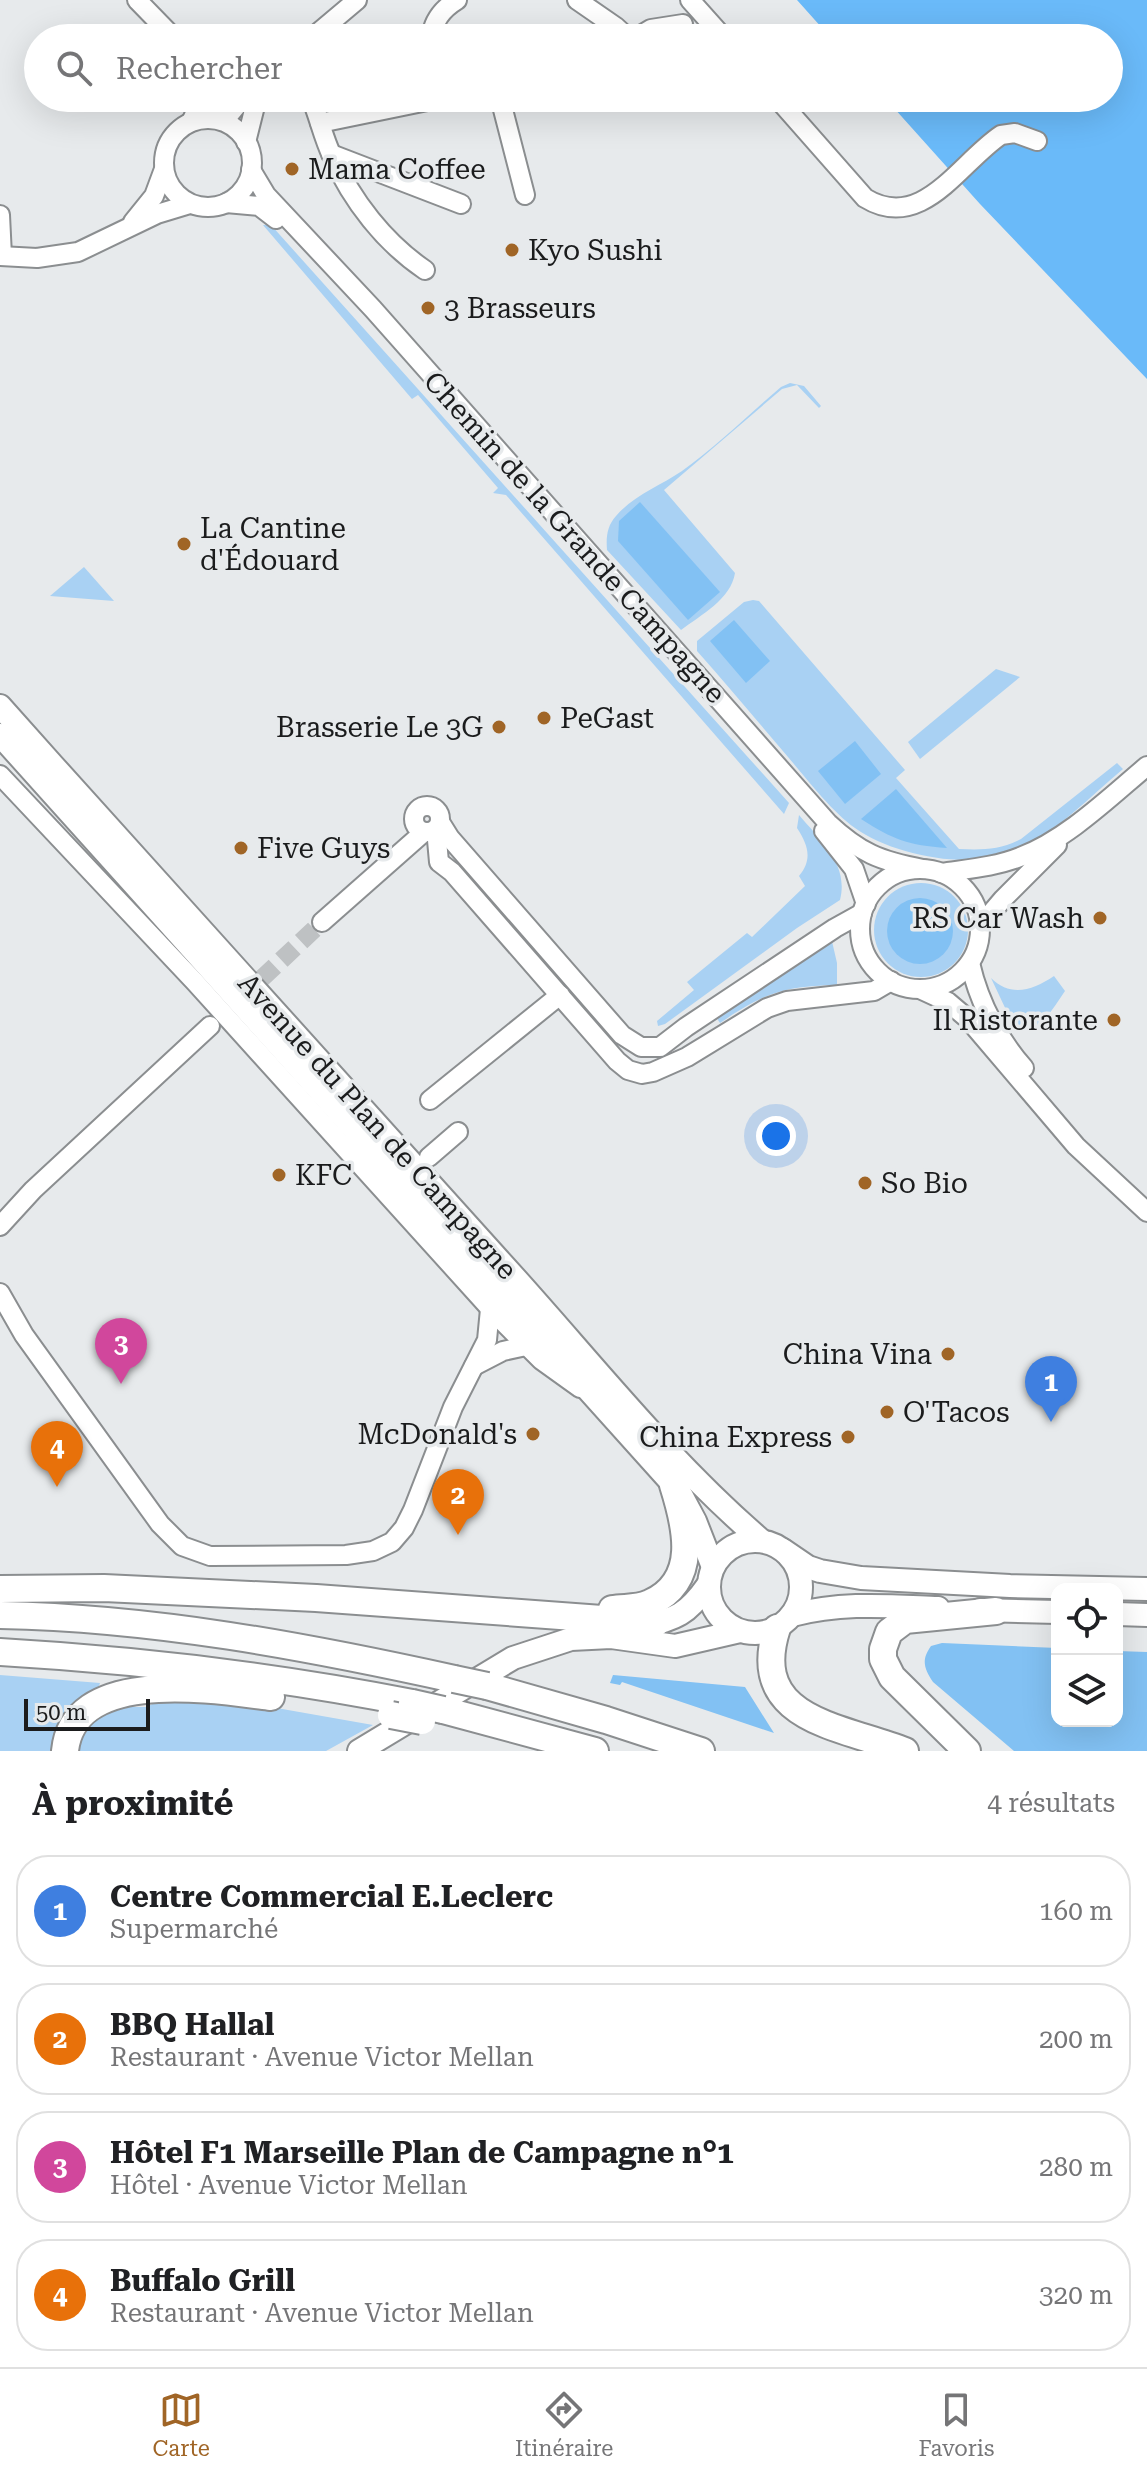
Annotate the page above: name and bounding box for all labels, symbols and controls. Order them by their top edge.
search box [24,24,1123,112]
icon: search [52,46,96,90]
text: Rechercher [116,51,283,86]
place label: Mama Coffee [308,153,486,186]
marker: Mama Coffee [283,160,301,178]
place label: Kyo Sushi [528,234,663,267]
marker: Kyo Sushi [503,241,521,259]
place label: 3 Brasseurs [444,292,596,325]
marker: 3 Brasseurs [419,299,437,317]
street label: Chemin de la Grande Campagne [417,365,732,710]
place label: La Cantine d'Édouard [200,512,346,577]
marker: La Cantine d'Édouard [175,535,193,553]
place label: PeGast [560,702,654,735]
marker: PeGast [535,709,553,727]
place label: Brasserie Le 3G [276,711,483,744]
marker: Brasserie Le 3G [490,718,508,736]
place label: Five Guys [257,832,390,865]
marker: Five Guys [232,839,250,857]
place label: RS Car Wash [912,902,1084,935]
marker: RS Car Wash [1091,909,1109,927]
street label: Avenue du Plan de Campagne [231,966,524,1286]
place label: Il Ristorante [933,1004,1098,1037]
marker: Il Ristorante [1105,1011,1123,1029]
your location [756,1116,796,1156]
place label: KFC [295,1159,352,1192]
marker: KFC [270,1166,288,1184]
place label: So Bio [881,1167,968,1200]
marker: So Bio [856,1174,874,1192]
pin: 3 [95,1318,147,1384]
place label: China Vina [783,1338,932,1371]
marker: China Vina [939,1345,957,1363]
pin: 1 [1025,1356,1077,1422]
place label: O'Tacos [903,1396,1009,1429]
marker: O'Tacos [878,1403,896,1421]
place label: McDonald's [357,1418,517,1451]
pin: 4 [31,1421,83,1487]
place label: China Express [639,1421,832,1454]
marker: McDonald's [524,1425,542,1443]
marker: China Express [839,1428,857,1446]
pin: 2 [432,1469,484,1535]
map controls [1051,1583,1123,1727]
button: locate [1051,1583,1123,1655]
button: layers [1051,1655,1123,1727]
scale bar [24,1695,150,1731]
text: 50 m [36,1700,86,1725]
text: À proximité [32,1783,233,1823]
text: 4 résultats [987,1788,1115,1818]
text: Centre Commercial E.Leclerc [110,1879,553,1914]
text: 1 [53,1896,67,1926]
text: 160 m [1039,1896,1113,1926]
text: Supermarché [110,1914,278,1944]
text: BBQ Hallal [110,2007,274,2042]
text: 2 [53,2024,67,2054]
text: 200 m [1039,2024,1113,2054]
text: Restaurant · Avenue Victor Mellan [110,2042,534,2072]
text: Hôtel F1 Marseille Plan de Campagne n°1 [110,2135,734,2170]
text: 3 [53,2152,67,2182]
text: 280 m [1039,2152,1113,2182]
text: Hôtel · Avenue Victor Mellan [110,2170,468,2200]
text: Buffalo Grill [110,2263,295,2298]
text: 4 [53,2280,67,2310]
text: 320 m [1039,2280,1113,2310]
text: Restaurant · Avenue Victor Mellan [110,2298,534,2328]
tab: Carte [153,2388,210,2461]
tab: Itinéraire [515,2388,613,2461]
tab: Favoris [918,2388,994,2461]

